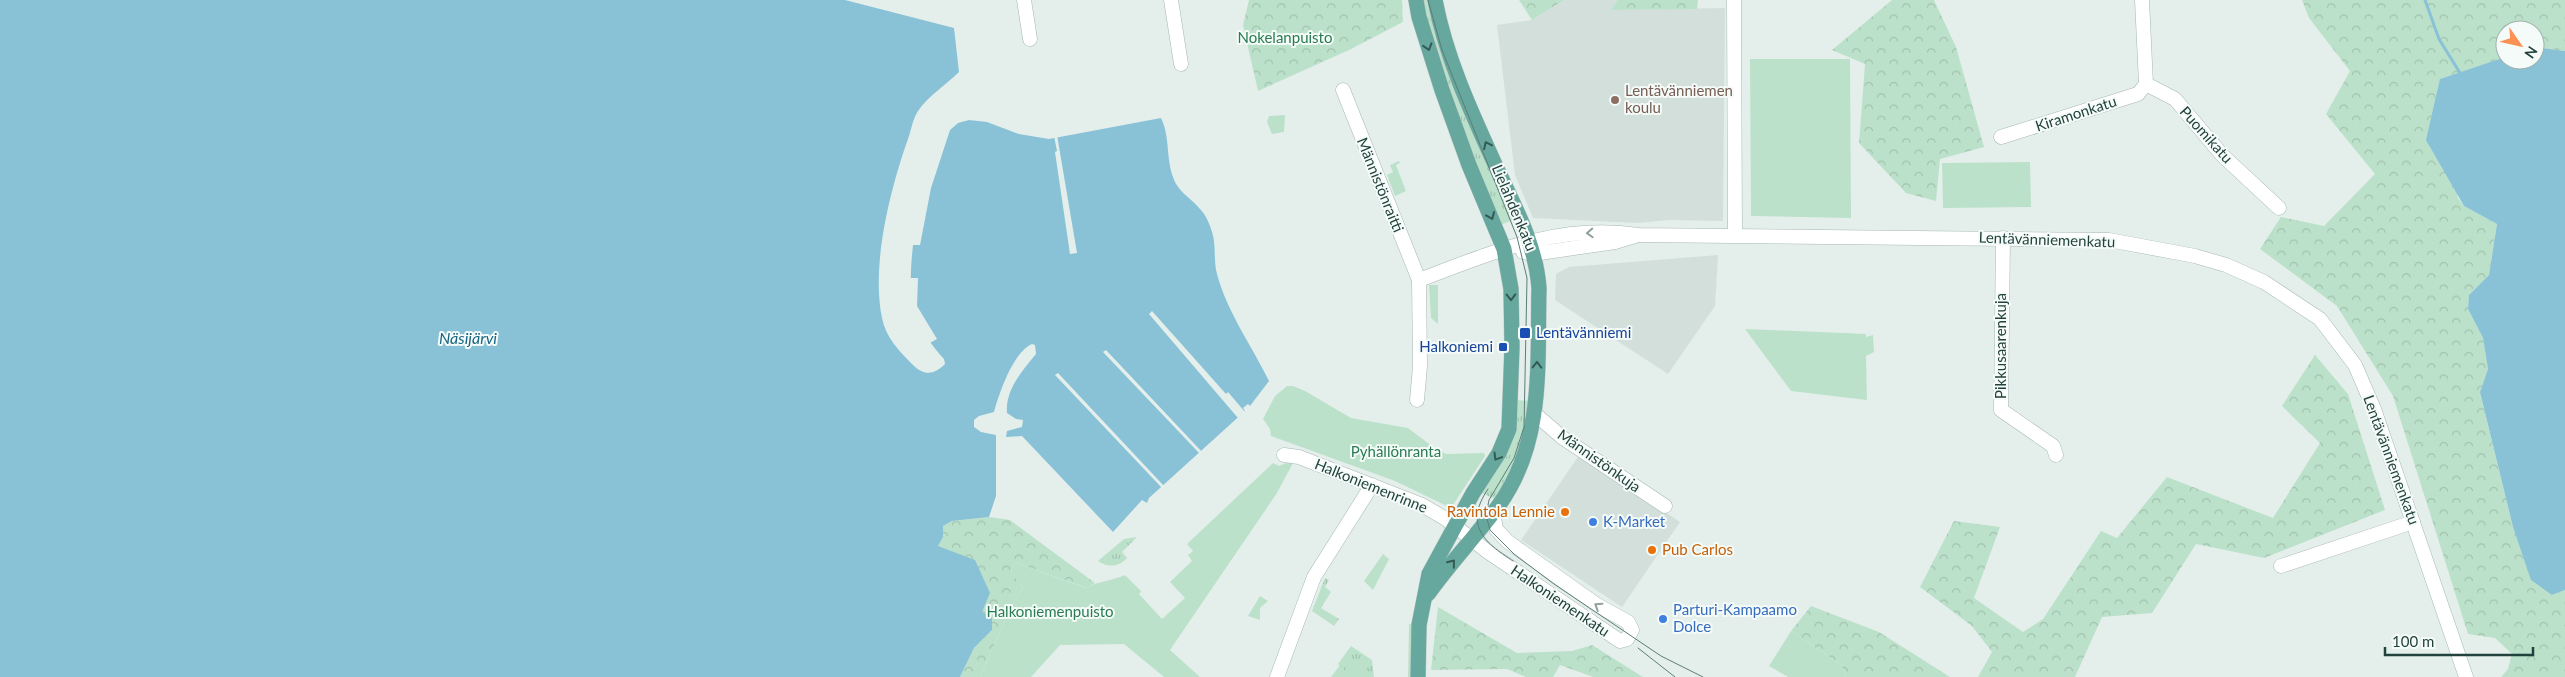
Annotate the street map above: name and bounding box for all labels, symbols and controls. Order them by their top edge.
north arrow [2495,20,2545,70]
park label: Nokelanpuisto [1238,28,1332,46]
one-way arrow [1422,43,1432,51]
text: N [2521,43,2541,62]
place label: Lentävänniemen koulu [1625,81,1733,116]
street label: Kiramonkatu [2033,91,2119,135]
marker: Lentävänniemen koulu [1609,94,1621,106]
street label: Puomikatu [2176,102,2237,167]
street label: Männistönraitti [1354,135,1408,235]
one-way arrow [1482,141,1493,150]
street label: Lielahdenkatu [1489,162,1541,253]
one-way arrow [1484,211,1495,220]
one-way arrow [1585,228,1593,238]
street label: Lentävänniemenkatu [1978,228,2116,250]
street label: Pikkusaarenkuja [1991,293,2009,399]
one-way arrow [1506,294,1516,301]
place label: Lentävänniemi [1536,323,1631,341]
marker: Lentävänniemi [1518,326,1532,340]
water label: Näsijärvi [439,328,497,347]
place label: Halkoniemi [1419,337,1493,355]
marker: Halkoniemi [1497,341,1509,353]
one-way arrow [1532,361,1543,369]
street label: Lentävänniemenkatu [2360,392,2424,527]
street label: Männistönkuja [1555,425,1645,495]
park label: Pyhällönranta [1351,442,1441,460]
one-way arrow [1493,451,1503,460]
street label: Halkoniemenrinne [1312,454,1431,516]
place label: Ravintola Lennie [1447,502,1555,520]
marker: Ravintola Lennie [1559,506,1571,518]
place label: K-Market [1603,512,1666,530]
marker: K-Market [1587,516,1599,528]
place label: Pub Carlos [1662,540,1733,558]
marker: Pub Carlos [1646,544,1658,556]
one-way arrow [1446,559,1455,569]
street label: Halkoniemenkatu [1508,561,1613,640]
place label: Parturi-Kampaamo Dolce [1673,600,1797,635]
park label: Halkoniemenpuisto [986,602,1114,620]
one-way arrow [1595,603,1604,612]
marker: Parturi-Kampaamo Dolce [1657,613,1669,625]
scale bar [2385,624,2532,656]
text: 100 m [2392,632,2434,650]

